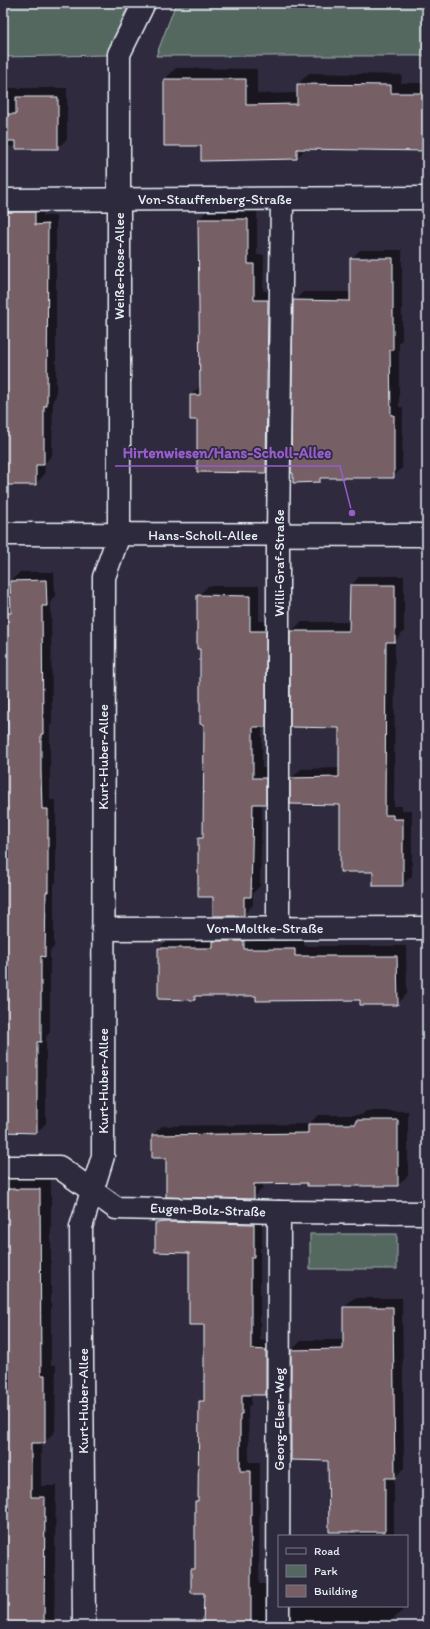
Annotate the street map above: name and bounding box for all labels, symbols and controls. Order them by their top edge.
street label: Von-Stauffenberg-Straße [138,191,292,208]
street label: Weiße-Rose-Allee [111,212,128,320]
callout: Hirtenwiesen/Hans-Scholl-Allee [115,439,340,466]
text: Hirtenwiesen/Hans-Scholl-Allee [123,444,331,462]
street label: Willi-Graf-Straße [271,509,288,617]
street label: Hans-Scholl-Allee [148,527,258,544]
street label: Kurt-Huber-Allee [95,704,112,810]
street label: Von-Moltke-Straße [207,920,324,937]
street label: Kurt-Huber-Allee [95,1028,112,1134]
street label: Eugen-Bolz-Straße [150,1199,266,1221]
street label: Kurt-Huber-Allee [75,1348,92,1454]
street label: Georg-Elser-Weg [271,1367,288,1471]
legend [278,1535,408,1607]
text: Road [314,1544,340,1558]
text: Park [314,1564,338,1578]
text: Building [314,1584,358,1598]

